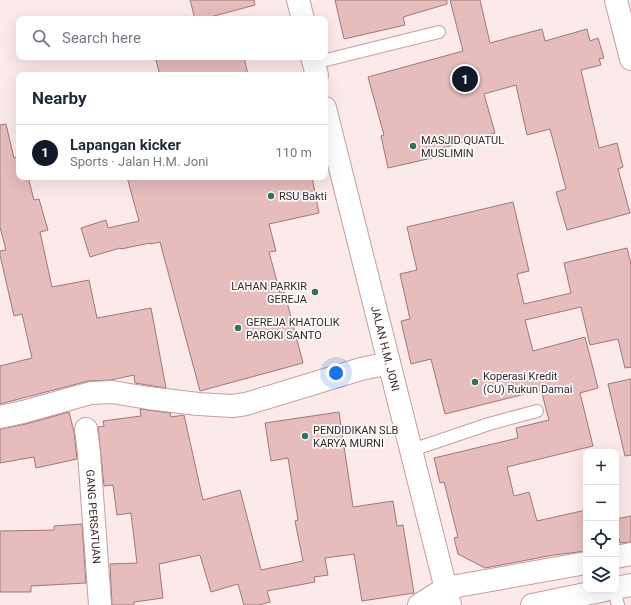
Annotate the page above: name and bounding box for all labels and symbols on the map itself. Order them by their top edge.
pin: 1 [452,64,478,94]
place label: MASJID QUATUL MUSLIMIN [421,134,504,160]
marker: MASJID QUATUL MUSLIMIN [408,141,418,151]
place label: RSU Bakti [279,190,327,203]
marker: RSU Bakti [266,191,276,201]
place label: LAHAN PARKIR GEREJA [231,280,308,306]
marker: LAHAN PARKIR GEREJA [310,287,320,297]
street label: JALAN H.M. JONI [368,305,402,393]
place label: GEREJA KHATOLIK PAROKI SANTO [246,316,340,342]
marker: GEREJA KHATOLIK PAROKI SANTO [233,323,243,333]
your location [326,363,346,383]
place label: Koperasi Kredit (CU) Rukun Damai [483,370,572,396]
marker: Koperasi Kredit (CU) Rukun Damai [470,377,480,387]
place label: PENDIDIKAN SLB KARYA MURNI [313,424,399,450]
marker: PENDIDIKAN SLB KARYA MURNI [300,431,310,441]
street label: GANG PERSATUAN [83,469,103,564]

